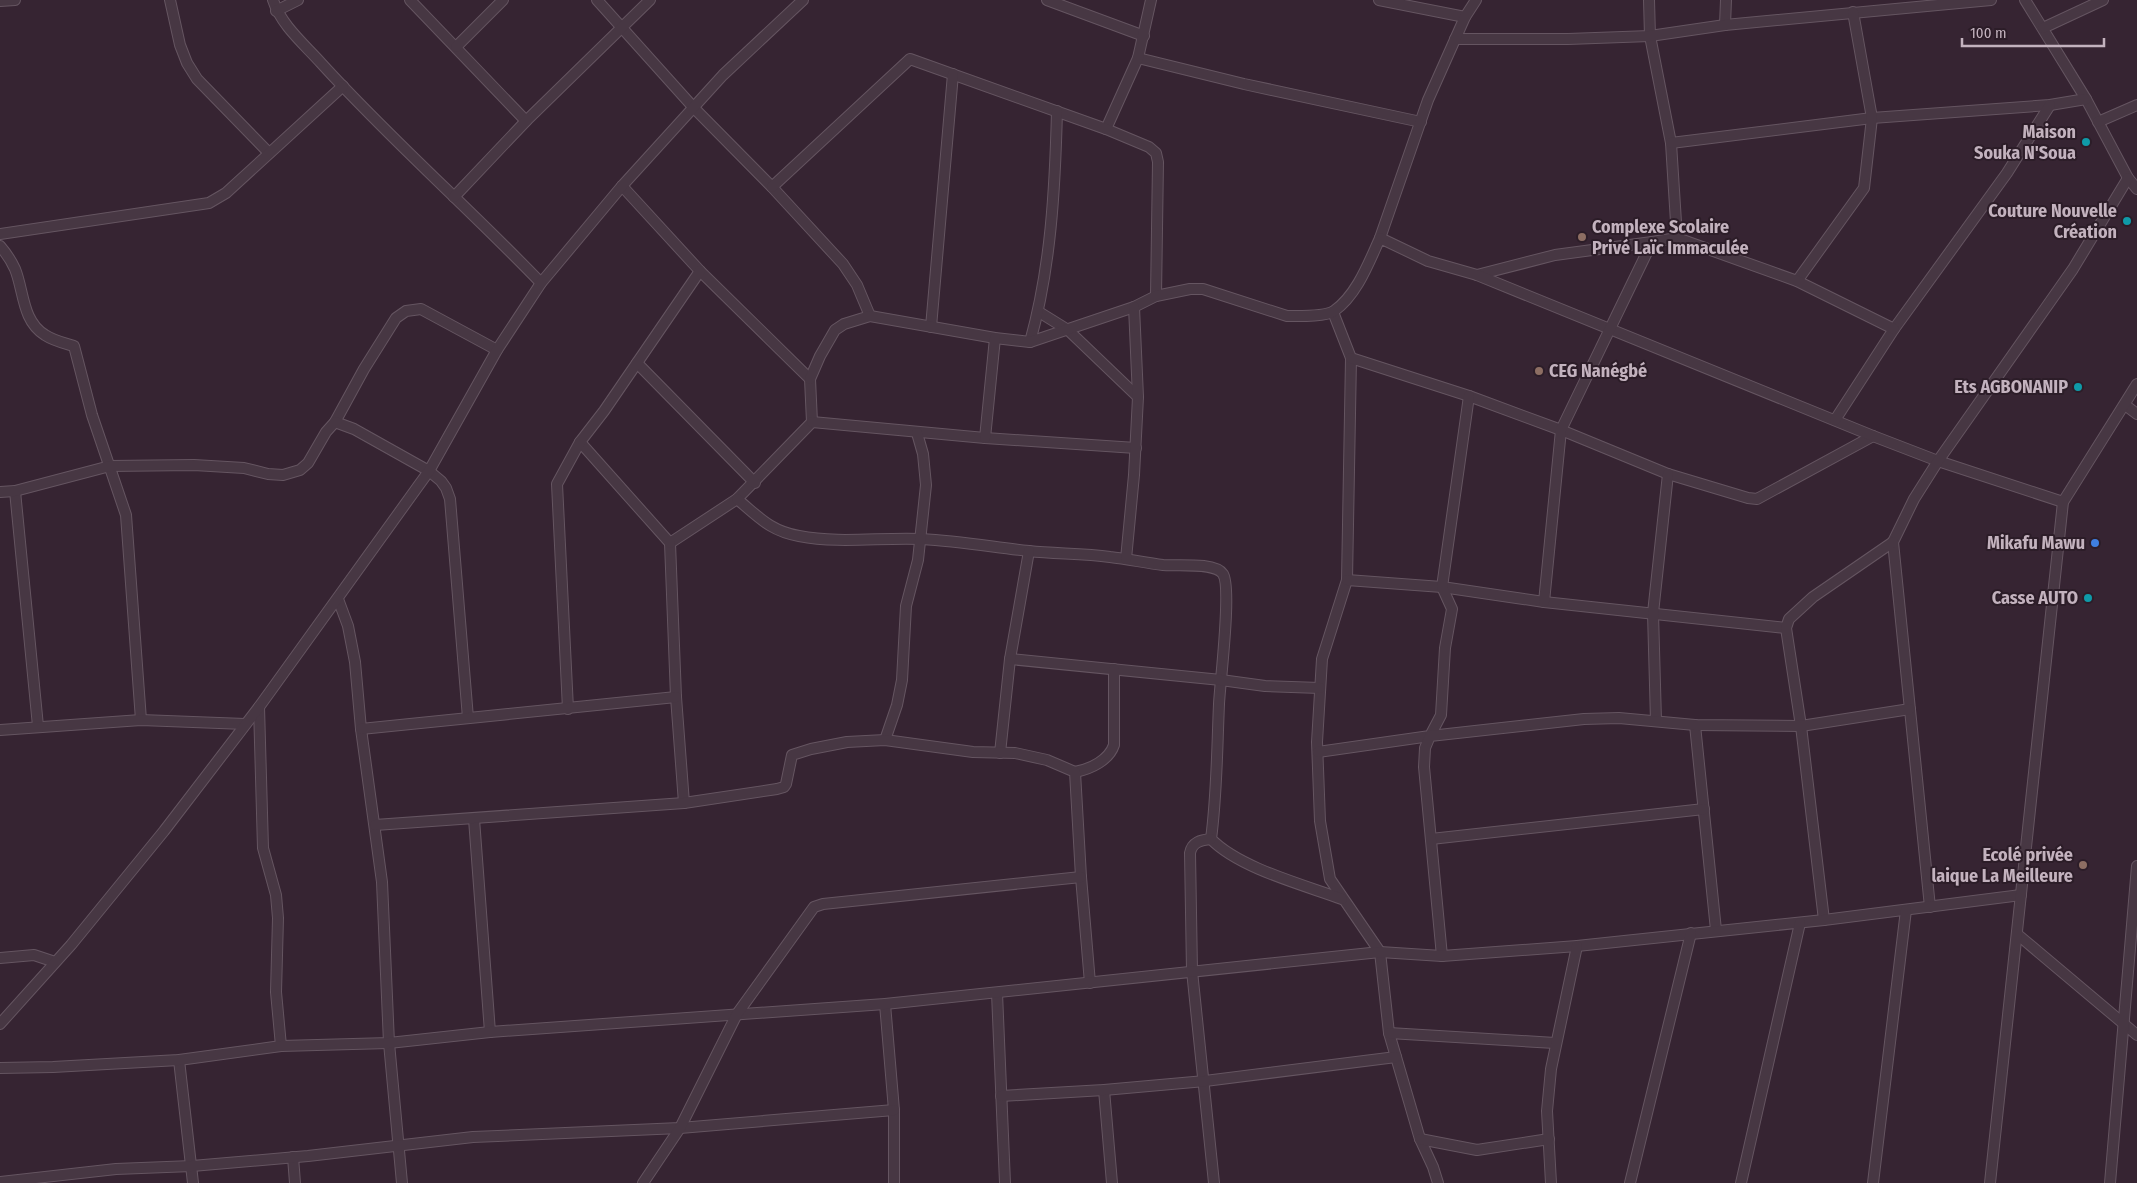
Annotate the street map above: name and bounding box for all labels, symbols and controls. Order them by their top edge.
scale bar [1962,15,2104,47]
text: 100 m [1970,24,2007,42]
place label: Maison Souka N'Soua [1974,121,2076,164]
marker: Maison Souka N'Soua [2080,136,2092,148]
place label: Couture Nouvelle Création [1988,200,2117,243]
marker: Couture Nouvelle Création [2121,215,2133,227]
place label: Complexe Scolaire Privé Laïc Immaculée [1592,216,1749,259]
marker: Complexe Scolaire Privé Laïc Immaculée [1576,231,1588,243]
place label: CEG Nanégbé [1549,360,1647,382]
marker: CEG Nanégbé [1533,365,1545,377]
place label: Ets AGBONANIP [1954,376,2068,398]
marker: Ets AGBONANIP [2072,381,2084,393]
place label: Mikafu Mawu [1987,532,2085,554]
marker: Mikafu Mawu [2089,537,2101,549]
place label: Casse AUTO [1992,587,2078,609]
marker: Casse AUTO [2082,592,2094,604]
place label: Ecolé privée laique La Meilleure [1931,844,2073,887]
marker: Ecolé privée laique La Meilleure [2077,859,2089,871]

